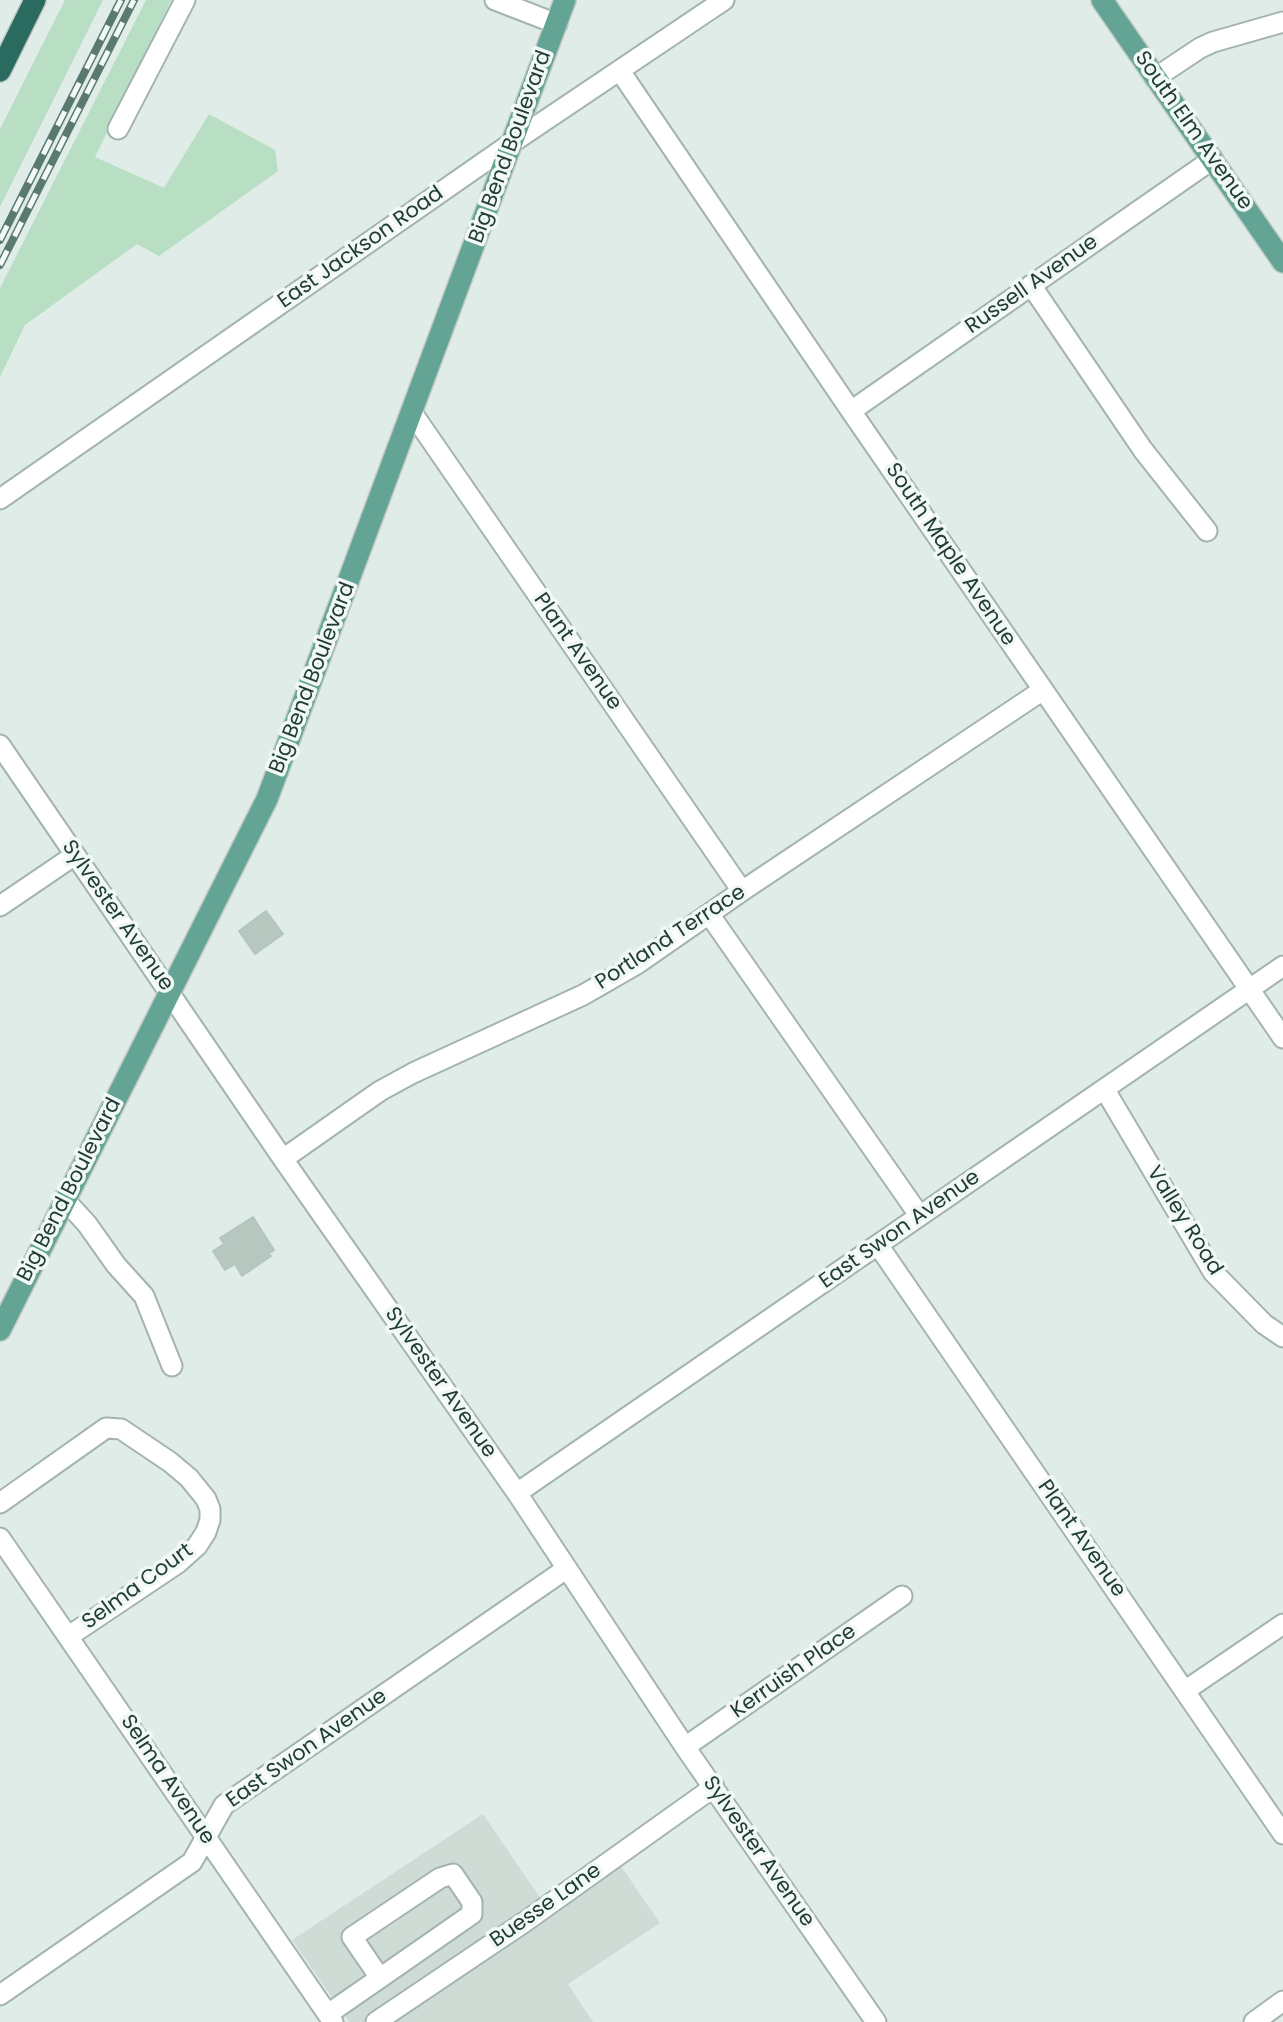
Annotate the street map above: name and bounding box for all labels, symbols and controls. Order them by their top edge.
street label: Big Bend Boulevard [464,47,558,247]
street label: South Elm Avenue [1129,47,1257,215]
street label: East Jackson Road [273,181,449,315]
street label: Russell Avenue [961,230,1103,340]
street label: South Maple Avenue [879,459,1021,651]
street label: Big Bend Boulevard [265,579,361,777]
street label: Plant Avenue [527,589,627,715]
street label: Sylvester Avenue [56,836,178,996]
street label: Portland Terrace [591,880,751,996]
street label: Big Bend Boulevard [13,1094,127,1286]
street label: Valley Road [1141,1162,1227,1280]
street label: East Swon Avenue [815,1165,985,1295]
street label: Sylvester Avenue [379,1303,501,1463]
street label: Plant Avenue [1031,1476,1131,1602]
street label: Selma Court [78,1538,198,1636]
street label: Kerruish Place [726,1619,862,1725]
street label: East Swon Avenue [222,1684,392,1814]
street label: Selma Avenue [114,1710,220,1850]
street label: Sylvester Avenue [697,1772,819,1932]
street label: Buesse Lane [486,1859,606,1953]

